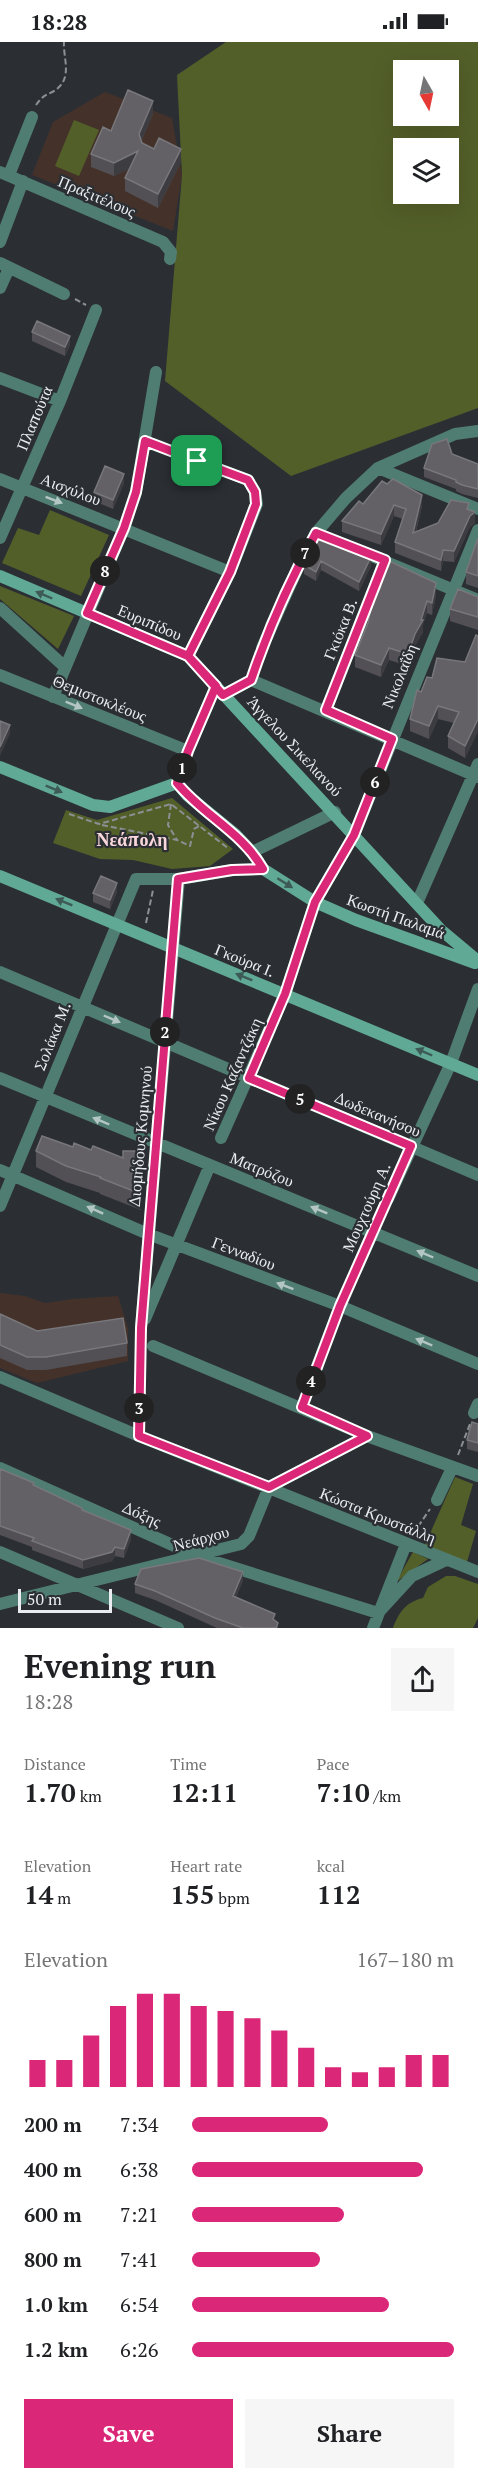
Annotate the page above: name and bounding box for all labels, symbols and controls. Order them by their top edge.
text: 18:28 [30,7,87,36]
north arrow [393,60,459,126]
map controls [393,60,459,204]
button: layers [393,138,459,204]
street label: Πραξιτέλους [55,170,140,223]
street label: Πλαπούτα [11,382,58,454]
pin [171,435,222,486]
icon: arrive [180,444,213,477]
street label: Αισχύλου [38,467,105,511]
one-way arrow [45,496,63,506]
pin: 7 [290,538,320,568]
text: 7 [300,542,310,564]
pin: 8 [90,556,120,586]
text: 8 [100,560,110,582]
one-way arrow [35,590,52,599]
street label: Γκιόκα Β. [318,595,362,663]
street label: Ευριπίδου [115,599,185,645]
street label: Νικολαΐδη [376,640,422,712]
street label: Θεμιστοκλέους [50,669,151,727]
street label: Άγγελου Σικελιανού [242,691,348,801]
one-way arrow [65,700,83,710]
pin: 1 [167,753,197,783]
text: 1 [177,757,187,779]
pin: 6 [360,767,390,797]
text: 6 [370,771,380,793]
one-way arrow [45,785,63,794]
district label: Νεάπολη [96,827,168,851]
one-way arrow [277,878,293,889]
street label: Κωστή Παλαμά [344,888,448,944]
one-way arrow [55,897,73,906]
street label: Γκούρα Ι. [212,938,278,982]
one-way arrow [235,972,253,981]
street label: Σολάκα Μ. [28,998,76,1074]
one-way arrow [104,1014,121,1023]
street label: Νίκου Καζαντζάκη [197,1014,267,1134]
pin: 2 [150,1017,180,1047]
text: 2 [160,1021,170,1043]
one-way arrow [415,1047,433,1056]
street label: Διομήδους Κομνηνού [123,1065,157,1207]
pin: 5 [285,1084,315,1114]
street label: Δωδεκανήσου [332,1086,425,1142]
text: 5 [295,1088,305,1110]
one-way arrow [93,1116,110,1125]
street label: Ματρόζου [227,1146,297,1192]
street label: Μουχτούρη Α. [336,1159,396,1255]
one-way arrow [309,1205,327,1215]
one-way arrow [86,1206,103,1215]
street label: Γενναδίου [209,1231,279,1275]
one-way arrow [416,1249,434,1259]
one-way arrow [276,1280,294,1290]
one-way arrow [415,1337,433,1346]
pin: 4 [296,1366,326,1396]
text: 4 [306,1370,316,1392]
pin: 3 [124,1393,154,1423]
text: 3 [134,1397,144,1419]
street label: Κώστα Κρυστάλλη [317,1482,439,1548]
street label: Δόξης [119,1496,165,1532]
street label: Νεάρχου [170,1520,232,1556]
scale bar [18,1586,112,1614]
text: 50 m [27,1588,62,1610]
text: Evening run [24,1644,216,1687]
button: share [391,1648,454,1711]
text: 18:28 [24,1688,73,1715]
text: Distance [24,1753,86,1775]
text: Time [170,1753,207,1775]
text: Pace [317,1753,349,1775]
text: 1.70 [24,1775,76,1809]
text: 12:11 [170,1775,238,1809]
text: 7:10 [317,1775,370,1809]
text: km [76,1785,102,1807]
text: /km [370,1785,401,1807]
text: Elevation [24,1855,91,1877]
text: Heart rate [170,1855,242,1877]
text: kcal [317,1855,345,1877]
text: 14 [24,1877,53,1911]
text: 155 [170,1877,214,1911]
text: 112 [317,1877,361,1911]
text: m [53,1887,71,1909]
text: bpm [214,1887,250,1909]
text: Elevation [24,1946,108,1973]
text: 167–180 m [356,1946,454,1973]
text: 200 m [24,2111,82,2138]
text: 7:34 [120,2111,159,2138]
text: 400 m [24,2156,82,2183]
text: 6:38 [120,2156,159,2183]
text: 600 m [24,2201,82,2228]
text: 7:21 [120,2201,159,2228]
text: 800 m [24,2246,82,2273]
text: 7:41 [120,2246,159,2273]
text: 1.0 km [24,2291,88,2318]
text: 6:54 [120,2291,159,2318]
text: 1.2 km [24,2336,88,2363]
text: 6:26 [120,2336,159,2363]
button: Save [24,2399,233,2468]
button: Share [245,2399,454,2468]

